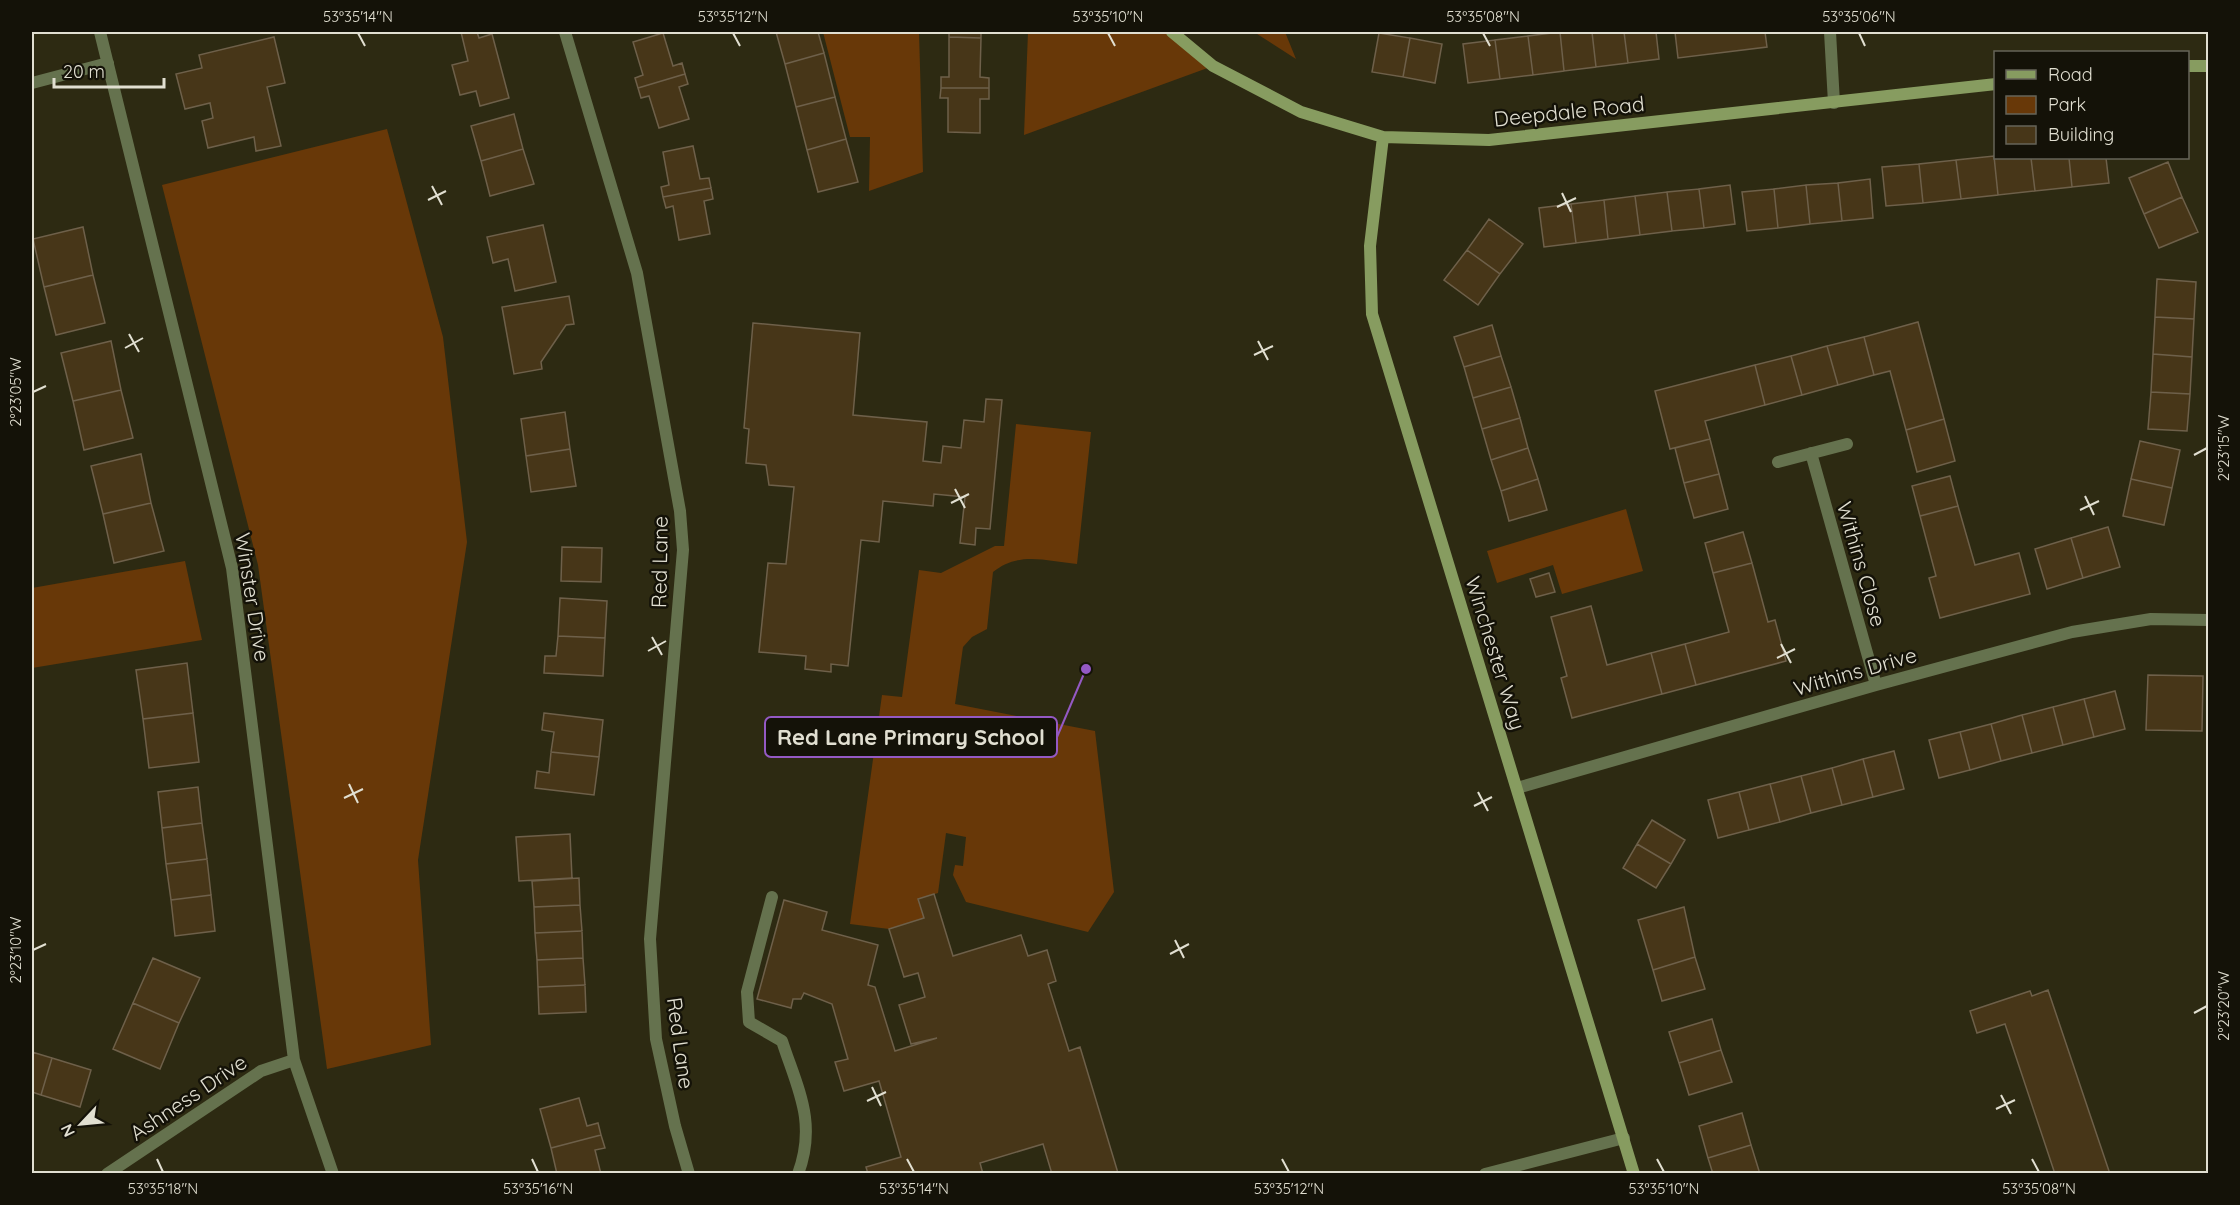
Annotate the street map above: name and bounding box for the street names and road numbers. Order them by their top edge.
street label: Deepdale Road [1492,90,1646,132]
street label: Withins Close [1832,499,1892,629]
street label: Red Lane [645,516,673,608]
street label: Winster Drive [230,531,276,663]
street label: Winchester Way [1460,573,1532,733]
street label: Withins Drive [1791,641,1919,701]
street label: Red Lane [662,996,700,1090]
street label: Ashness Drive [125,1048,251,1146]

